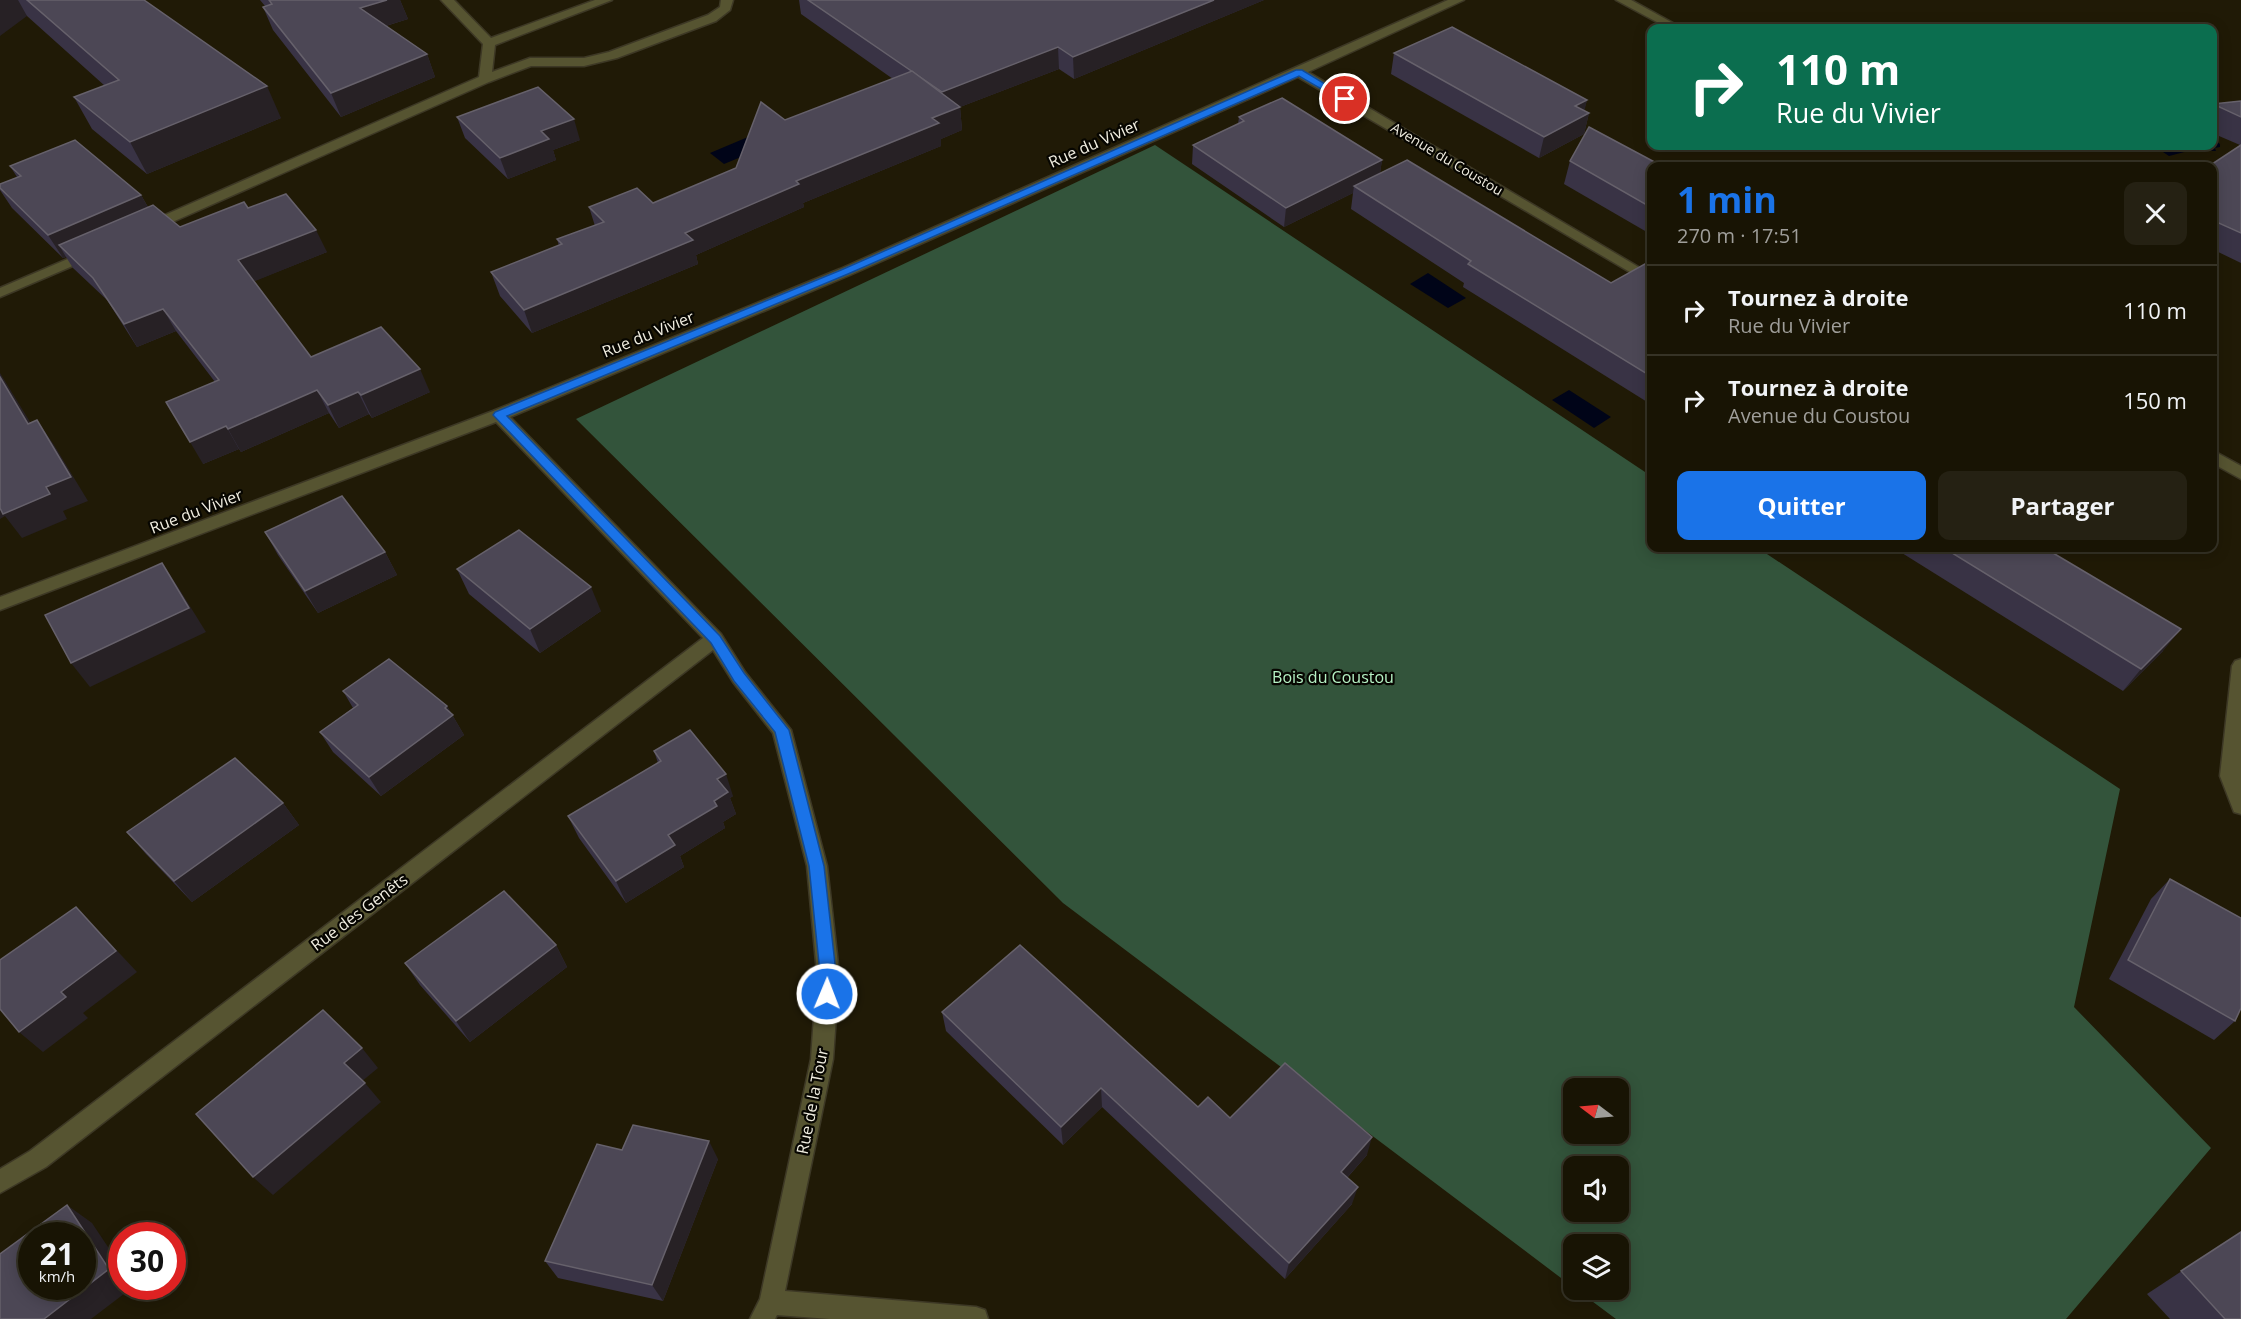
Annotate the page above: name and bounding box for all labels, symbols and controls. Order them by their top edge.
text: 110 m [1776,40,1900,97]
icon: right [1677,48,1755,126]
pin [1319,73,1370,124]
icon: arrive [1328,82,1361,115]
text: Rue du Vivier [1776,94,1941,131]
street label: Rue du Vivier [1045,113,1144,173]
street label: Avenue du Coustou [1388,118,1507,200]
text: 1 min [1677,175,1777,224]
button: close [2124,182,2187,245]
text: 270 m · 17:51 [1677,222,1802,249]
text: Tournez à droite [1728,282,1909,312]
icon: right [1677,294,1710,327]
text: 110 m [2123,295,2187,325]
street label: Rue du Vivier [599,305,698,363]
text: Rue du Vivier [1728,312,1850,339]
text: Tournez à droite [1728,372,1909,402]
icon: right [1677,384,1710,417]
text: 150 m [2123,385,2187,415]
text: Avenue du Coustou [1728,402,1910,429]
button: Quitter [1677,471,1926,540]
button: Partager [1938,471,2187,540]
street label: Rue du Vivier [146,483,246,539]
park label: Bois du Coustou [1272,666,1394,688]
street label: Rue des Genêts [306,868,412,956]
position arrow [795,962,859,1026]
street label: Rue de la Tour [791,1046,833,1156]
north arrow [1563,1078,1629,1144]
map controls [1563,1078,1629,1300]
button: sound [1563,1156,1629,1222]
speed limit sign: 30 [108,1222,186,1300]
text: 21 [40,1233,74,1274]
button: layers [1563,1234,1629,1300]
text: km/h [39,1266,75,1286]

